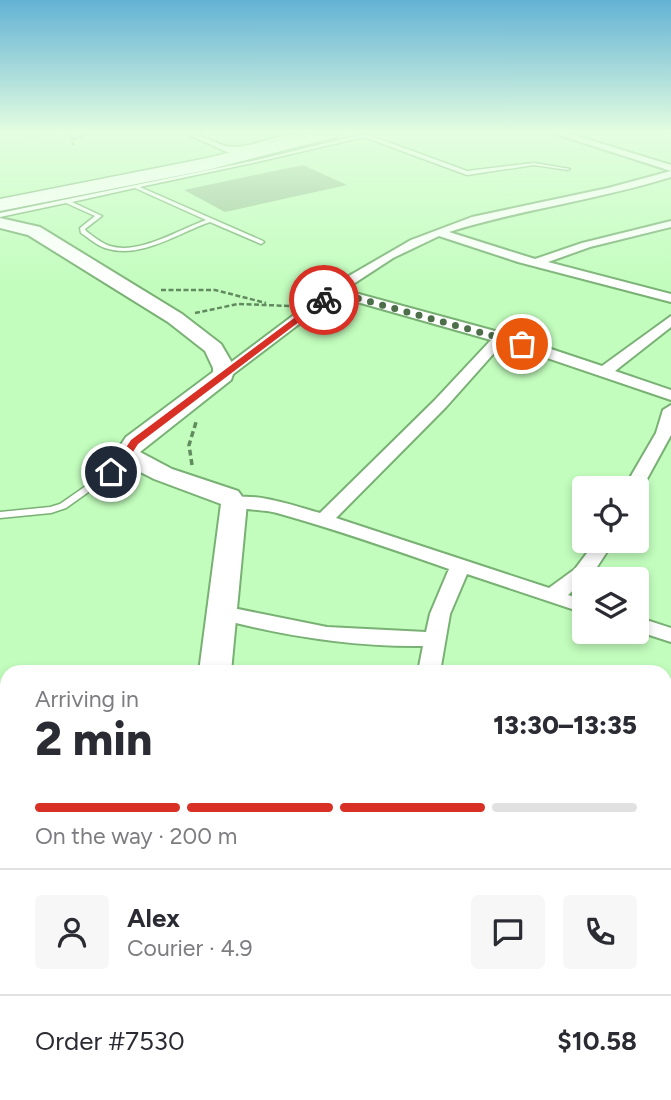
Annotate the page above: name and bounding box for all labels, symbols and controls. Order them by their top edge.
courier [289,265,359,335]
icon: bike [305,281,343,319]
pin [492,314,552,374]
icon: bag [503,325,541,363]
pin [81,442,141,502]
icon: home [92,453,130,491]
map controls [572,476,649,644]
button: locate [572,476,649,553]
button: layers [572,567,649,644]
text: Arriving in [35,685,139,713]
text: 13:30–13:35 [493,709,637,741]
text: 2 min [35,711,152,767]
text: On the way · 200 m [35,822,237,850]
button: person [35,895,109,969]
button: chat [471,895,545,969]
button: phone [563,895,637,969]
text: Alex [127,902,180,934]
text: Courier · 4.9 [127,934,253,962]
text: Order #7530 [35,1025,185,1057]
text: $10.58 [557,1025,637,1057]

